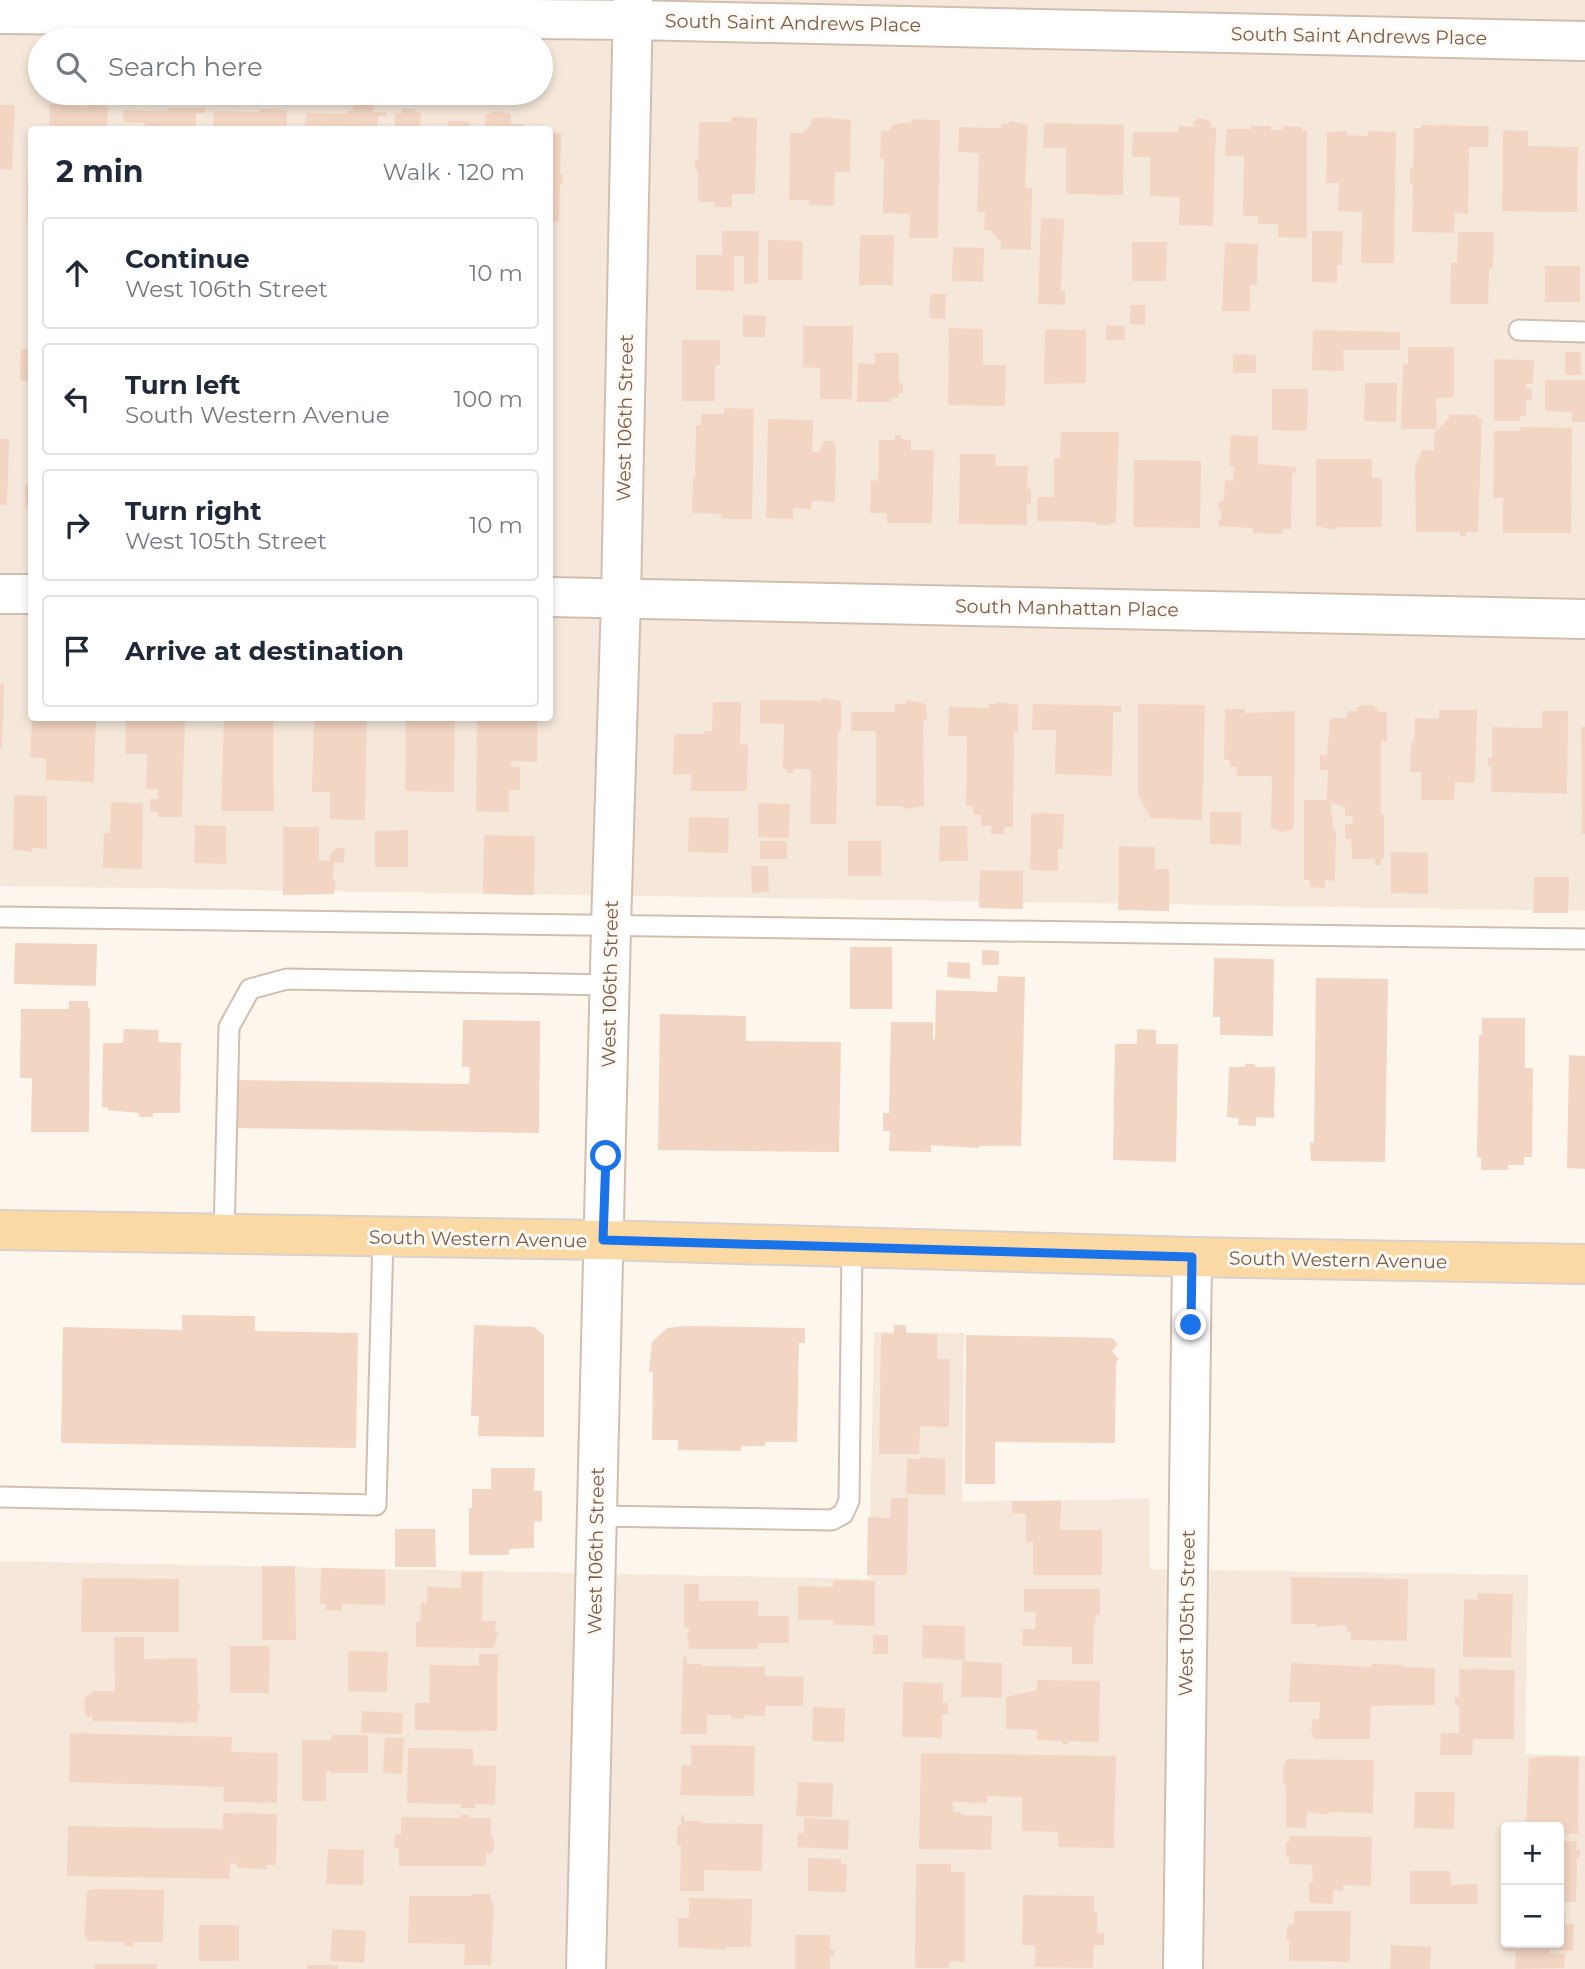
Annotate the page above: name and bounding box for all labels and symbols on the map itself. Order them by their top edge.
street label: South Saint Andrews Place [665,9,921,37]
street label: South Saint Andrews Place [1231,22,1487,50]
street label: West 106th Street [612,334,638,502]
street label: South Manhattan Place [955,595,1179,621]
street label: West 106th Street [597,900,623,1068]
route start [590,1140,621,1171]
street label: South Western Avenue [369,1226,587,1252]
street label: South Western Avenue [1229,1247,1447,1273]
route end [1175,1309,1206,1340]
street label: West 106th Street [583,1467,609,1635]
street label: West 105th Street [1174,1529,1200,1697]

